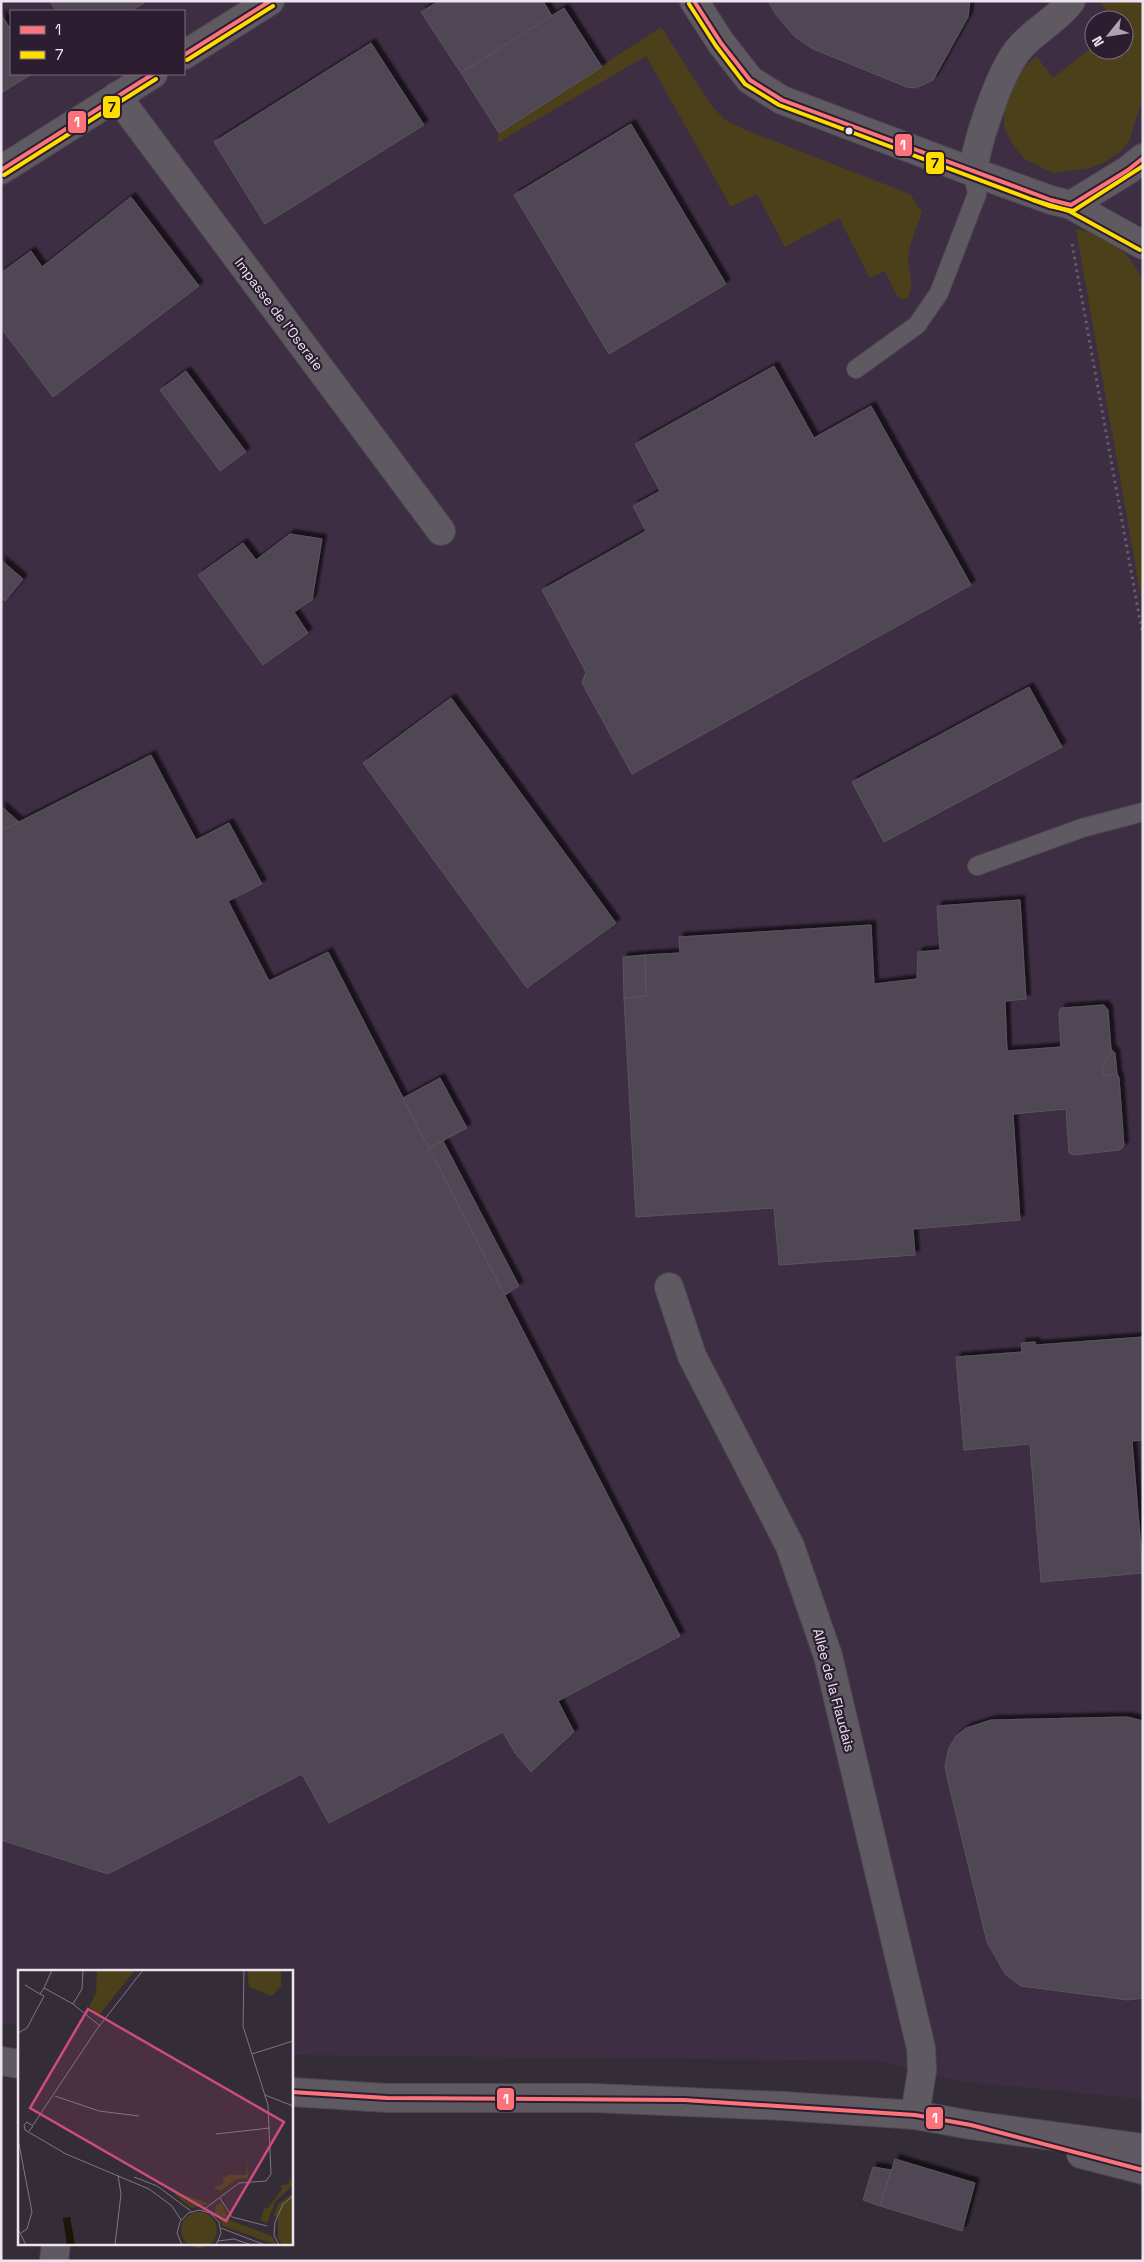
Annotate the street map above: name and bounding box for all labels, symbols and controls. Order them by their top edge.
legend [10,10,185,75]
north arrow [1084,10,1134,60]
text: 1 [55,20,61,39]
text: N [1088,33,1108,50]
text: 7 [55,45,63,64]
line badge: 7 [102,95,121,119]
text: 7 [108,98,116,116]
line badge: 1 [67,110,87,134]
text: 1 [74,113,80,131]
unlabelled marker [844,126,854,136]
line badge: 1 [894,133,913,157]
text: 1 [900,136,906,154]
line badge: 7 [925,151,945,175]
text: 7 [931,154,939,172]
street label: Impasse de l'Oseraie [231,254,327,374]
street label: Allée de la Flaudais [809,1626,859,1754]
inset map [18,1970,292,2244]
line badge: 1 [496,2087,515,2111]
text: 1 [503,2090,509,2108]
line badge: 1 [925,2106,944,2130]
text: 1 [932,2109,938,2127]

